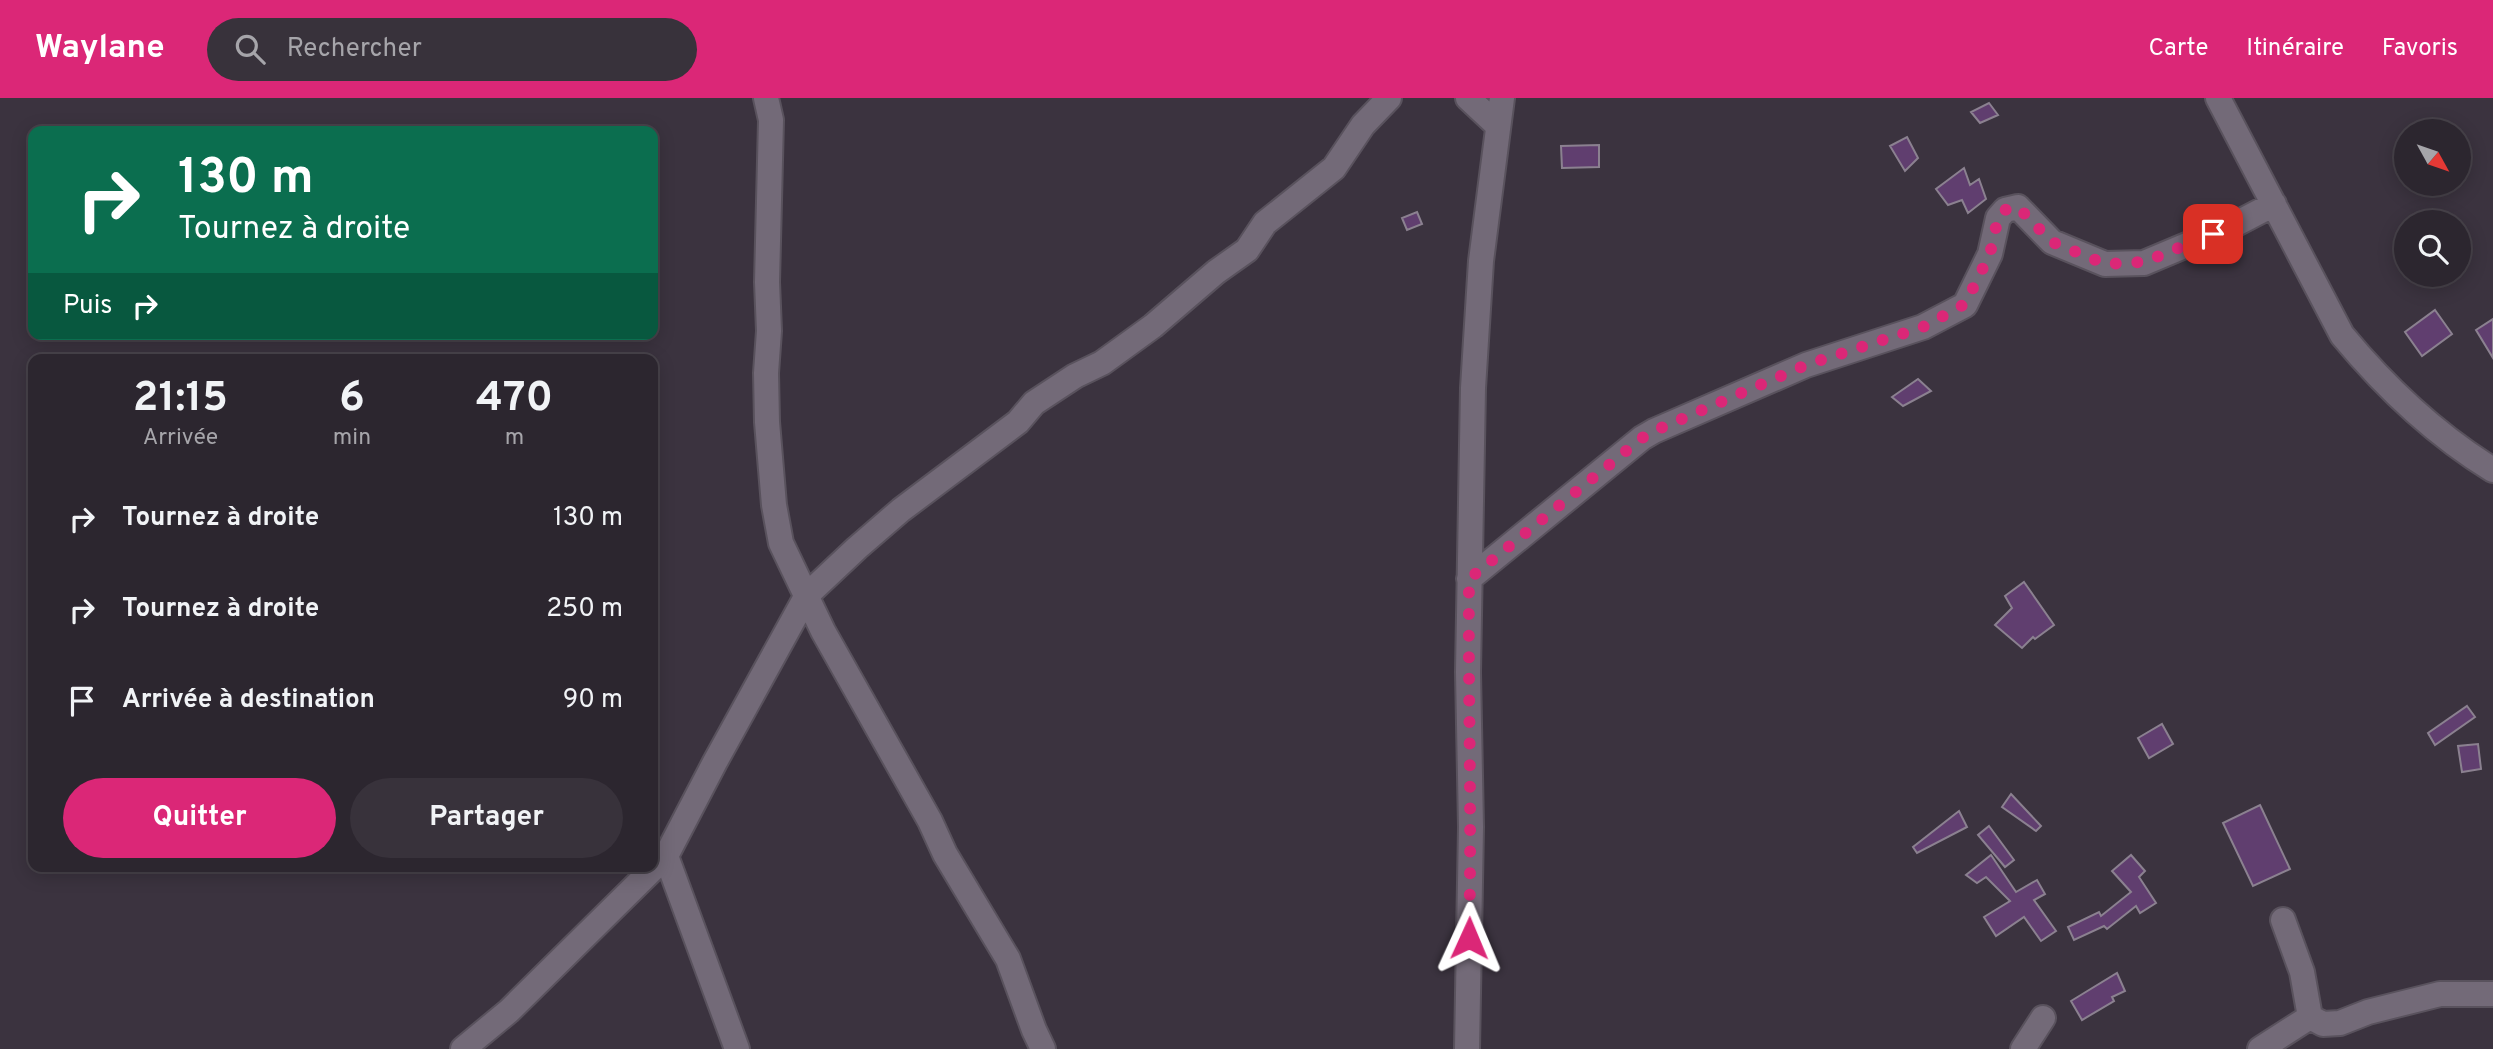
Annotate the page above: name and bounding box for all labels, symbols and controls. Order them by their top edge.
search box [207,18,697,81]
text: Waylane [35,28,165,70]
icon: search [231,30,269,68]
text: Rechercher [287,33,422,66]
text: Carte [2148,34,2208,64]
text: Itinéraire [2246,34,2344,64]
text: Favoris [2382,34,2458,64]
north arrow [2394,119,2471,196]
map controls [2394,119,2471,287]
text: 130 m [178,149,314,211]
icon: right [63,154,154,245]
pin [2183,204,2243,264]
text: Tournez à droite [178,210,410,250]
button: search [2394,210,2471,287]
icon: arrive [2194,215,2232,253]
icon: right [126,287,164,325]
text: Puis [63,290,112,323]
text: 21:15 [133,373,228,426]
text: 6 [339,373,365,426]
text: 470 [476,373,553,426]
text: Arrivée [143,424,218,453]
text: min [333,424,371,453]
text: m [505,424,524,453]
icon: right [63,500,101,538]
text: Tournez à droite [122,502,319,535]
text: 130 m [553,502,623,535]
icon: right [63,591,101,629]
text: Tournez à droite [122,593,319,626]
text: 250 m [546,593,623,626]
icon: arrive [63,682,101,720]
text: Arrivée à destination [122,684,375,717]
text: 90 m [563,684,623,717]
button: Quitter [63,778,336,858]
button: Partager [350,778,623,858]
position arrow [1432,901,1506,975]

